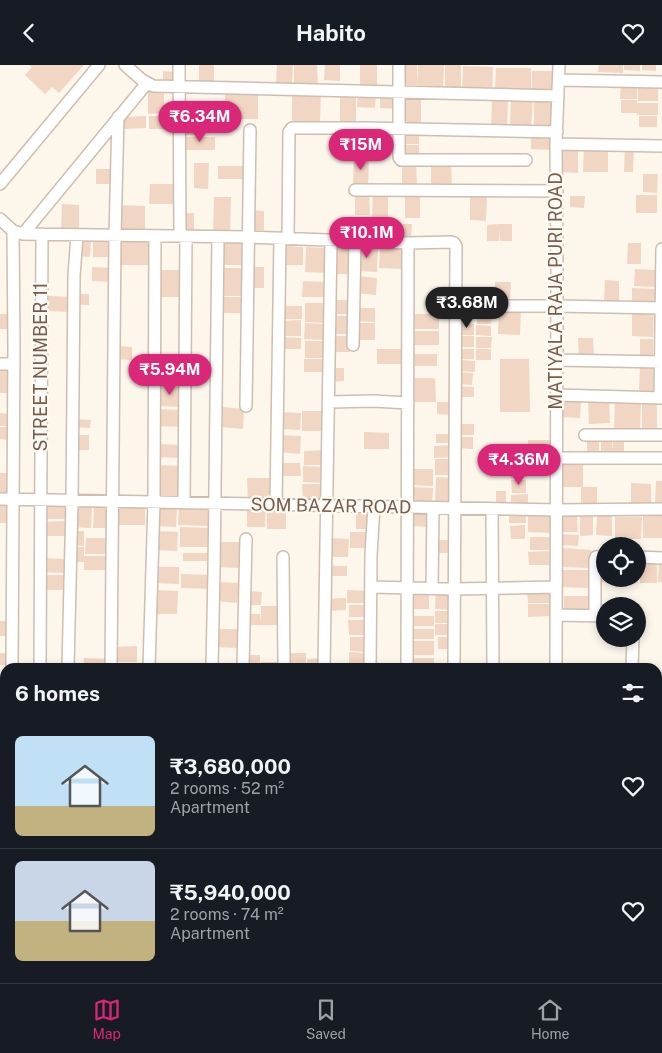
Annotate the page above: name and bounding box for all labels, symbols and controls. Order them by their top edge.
icon: back [15,19,43,47]
icon: heart [619,19,647,47]
text: Habito [296,20,366,46]
pin: ₹6.34M [159,101,241,143]
text: ₹6.34M [170,107,230,126]
pin: ₹15M [331,129,391,171]
text: ₹15M [340,135,382,154]
street label: MATIYALA RAJA PURI ROAD [545,172,566,410]
pin: ₹10.1M [326,217,408,259]
text: ₹10.1M [340,223,394,242]
street label: STREET NUMBER 11 [30,282,51,452]
pin: ₹3.68M [426,287,508,329]
text: ₹3.68M [436,293,498,312]
pin: ₹5.94M [129,353,211,396]
text: ₹5.94M [139,360,201,379]
pin: ₹4.36M [478,443,560,486]
text: ₹4.36M [489,450,549,469]
street label: SOM BAZAR ROAD [250,494,412,517]
map controls [596,537,646,647]
button: locate [596,537,646,587]
button: layers [596,597,646,647]
icon: filters [619,679,647,707]
text: 6 homes [15,681,100,706]
text: ₹3,680,000 [170,754,291,779]
icon: home [55,756,115,816]
icon: heart [619,772,647,800]
text: 2 rooms · 52 m² [170,779,284,798]
text: Apartment [170,798,250,817]
text: ₹5,940,000 [170,880,291,905]
icon: home [55,881,115,941]
icon: heart [619,897,647,925]
text: 2 rooms · 74 m² [170,905,284,924]
text: Apartment [170,924,250,943]
tab: Map [92,996,121,1042]
tab: Saved [306,996,346,1042]
tab: Home [531,996,570,1042]

